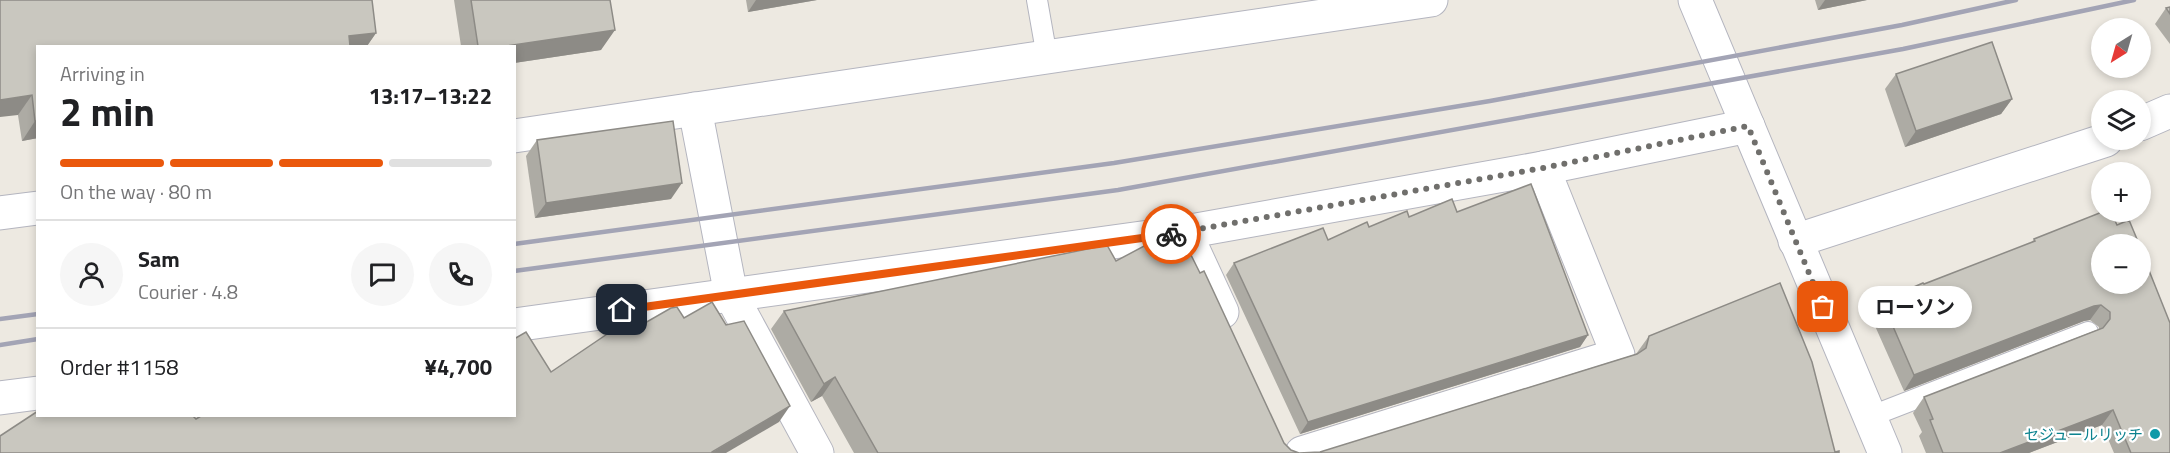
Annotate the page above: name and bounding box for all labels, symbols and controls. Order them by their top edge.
north arrow [2091,18,2151,78]
map controls [2091,18,2151,294]
text: Arriving in [60,58,145,89]
text: 13:17–13:22 [369,79,492,113]
text: 2 min [60,82,155,141]
button: layers [2091,90,2151,150]
button: + [2091,162,2151,222]
text: On the way · 80 m [60,176,212,207]
courier [1141,204,1201,264]
icon: bike [1155,218,1188,251]
button: − [2091,234,2151,294]
text: Sam [138,242,180,276]
button: person [60,243,123,306]
button: chat [351,243,414,306]
button: phone [429,243,492,306]
text: Courier · 4.8 [138,276,238,307]
pin [1797,281,1848,332]
pin [596,284,647,335]
callout: ローソン [1859,286,1973,328]
icon: bag [1806,290,1839,323]
text: ローソン [1875,291,1955,322]
icon: home [605,293,638,326]
text: Order #1158 [60,350,179,384]
text: ¥4,700 [425,350,492,384]
place label: セジュールリッチ [2024,423,2143,446]
marker: セジュールリッチ [2148,427,2162,441]

